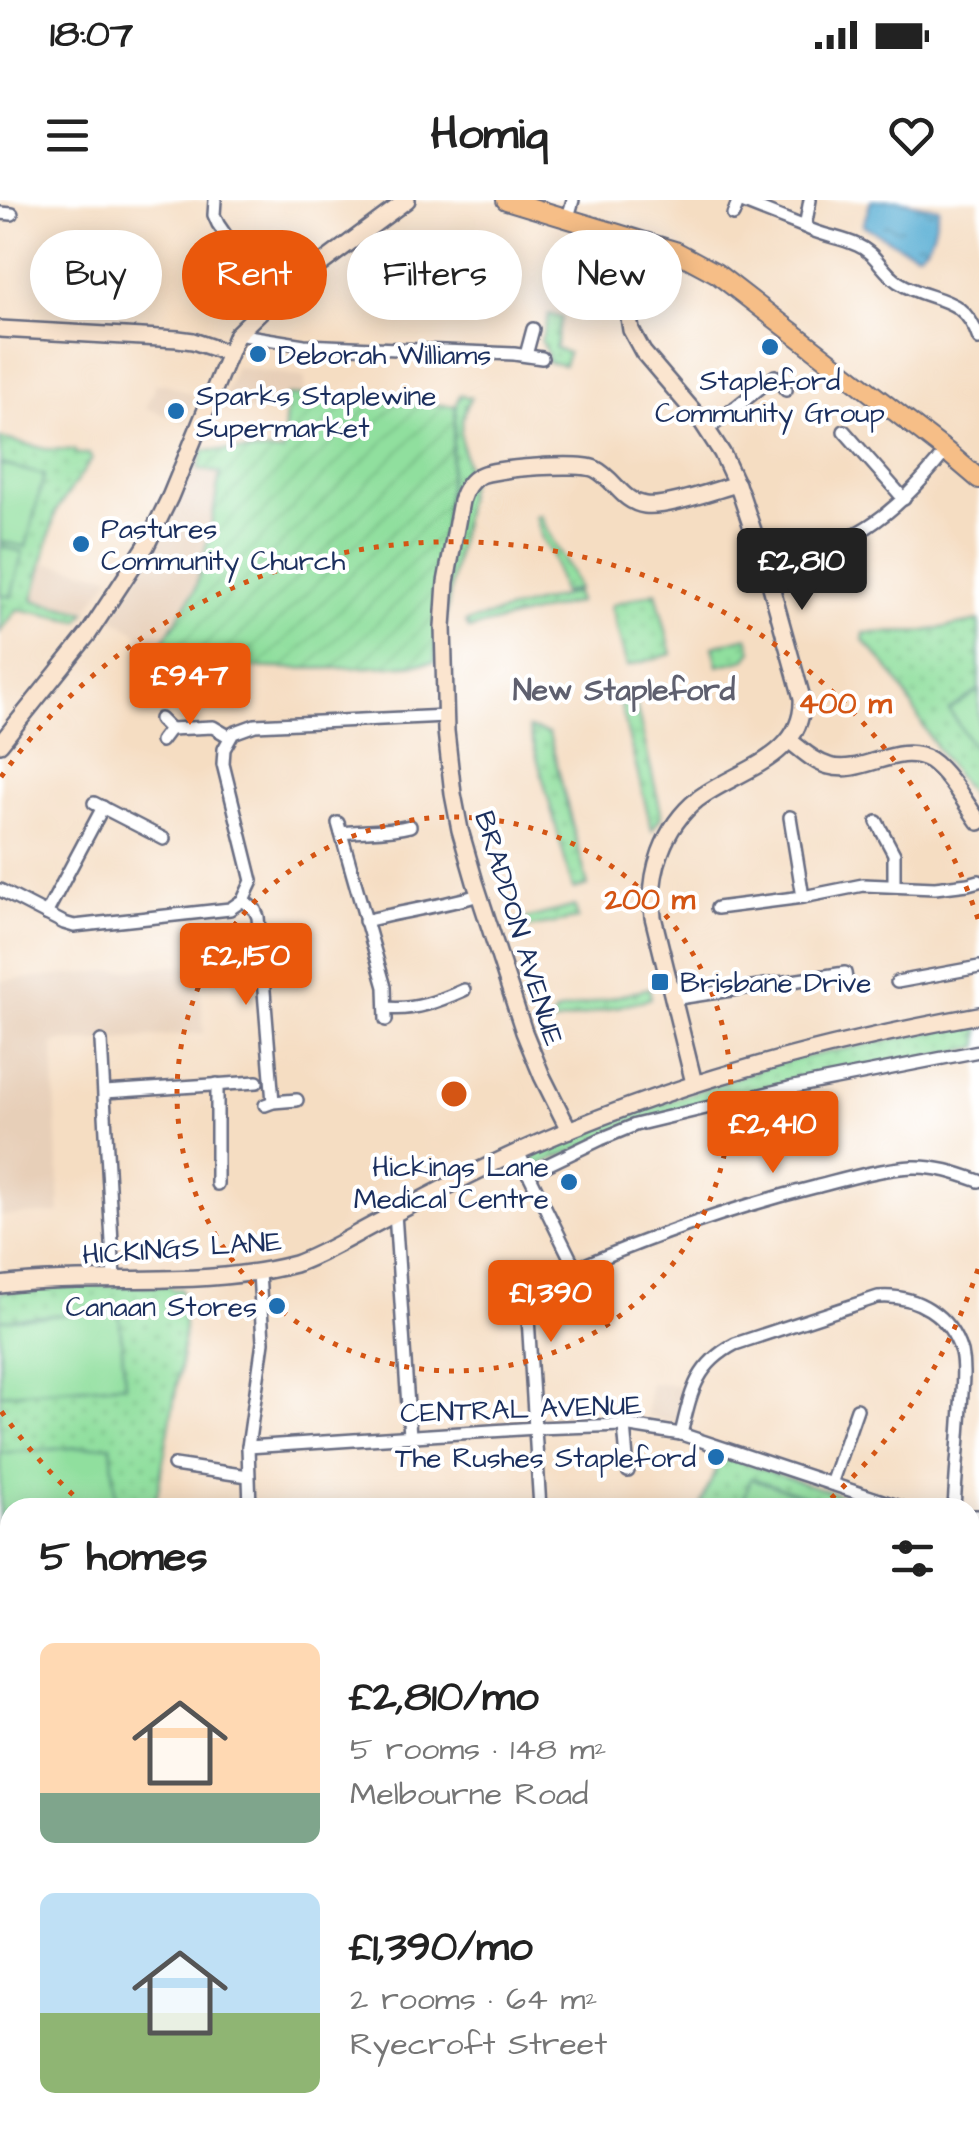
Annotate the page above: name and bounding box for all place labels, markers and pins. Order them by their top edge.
place label: Deborah Williams [278,336,491,375]
marker: Stapleford Community Group [759,336,781,358]
marker: Deborah Williams [247,343,269,365]
place label: Stapleford Community Group [655,362,885,435]
place label: Sparks Staplewine Supermarket [196,377,436,448]
marker: Sparks Staplewine Supermarket [165,400,187,422]
place label: Pastures Community Church [101,510,346,583]
pin: £2,810 [721,528,883,613]
marker: Pastures Community Church [70,533,92,555]
pin: £947 [131,643,249,728]
pin: £2,150 [165,923,327,1008]
place label: Brisbane Drive [680,964,872,1003]
marker: Brisbane Drive [649,971,671,993]
centre of rings [436,1076,472,1112]
pin: £2,410 [692,1091,854,1176]
place label: Hickings Lane Medical Centre [354,1148,549,1219]
marker: Hickings Lane Medical Centre [558,1171,580,1193]
pin: £1,390 [470,1260,632,1345]
place label: Canaan Stores [66,1288,257,1327]
marker: Canaan Stores [266,1295,288,1317]
place label: The Rushes Stapleford [395,1439,696,1478]
marker: The Rushes Stapleford [705,1446,727,1468]

